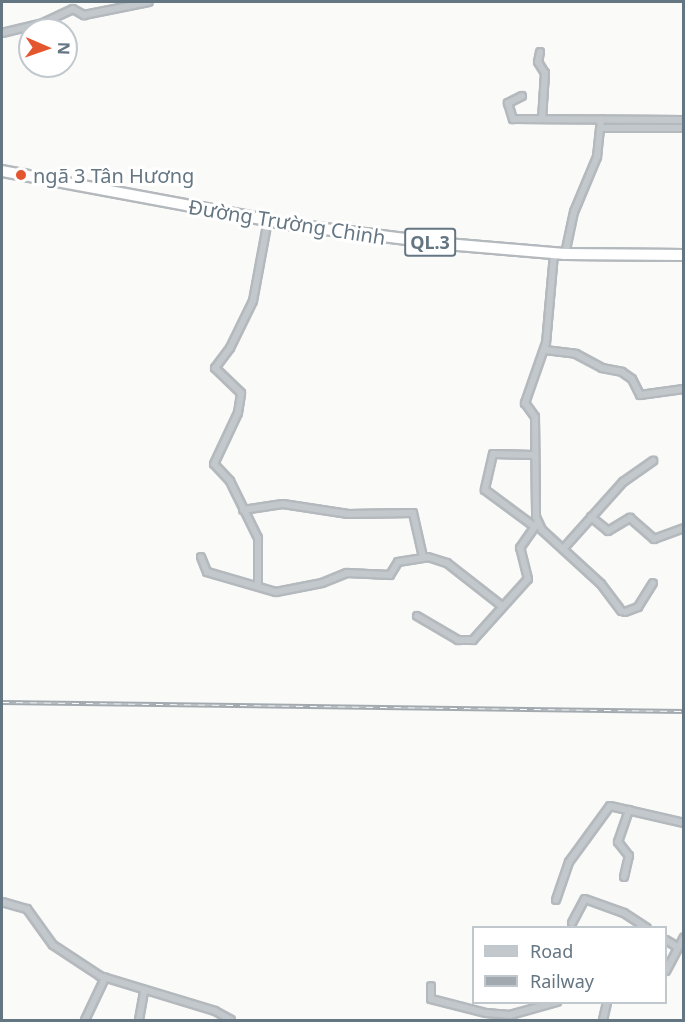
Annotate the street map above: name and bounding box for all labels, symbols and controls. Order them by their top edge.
north arrow [18,18,78,78]
text: N [53,42,75,55]
place label: ngã 3 Tân Hương [33,163,194,187]
marker: ngã 3 Tân Hương [14,168,28,182]
street label: Đường Trường Chinh [187,195,387,249]
road number: QL.3 [403,227,457,257]
legend [472,926,667,1004]
text: Road [530,939,573,963]
text: Railway [530,969,594,993]

